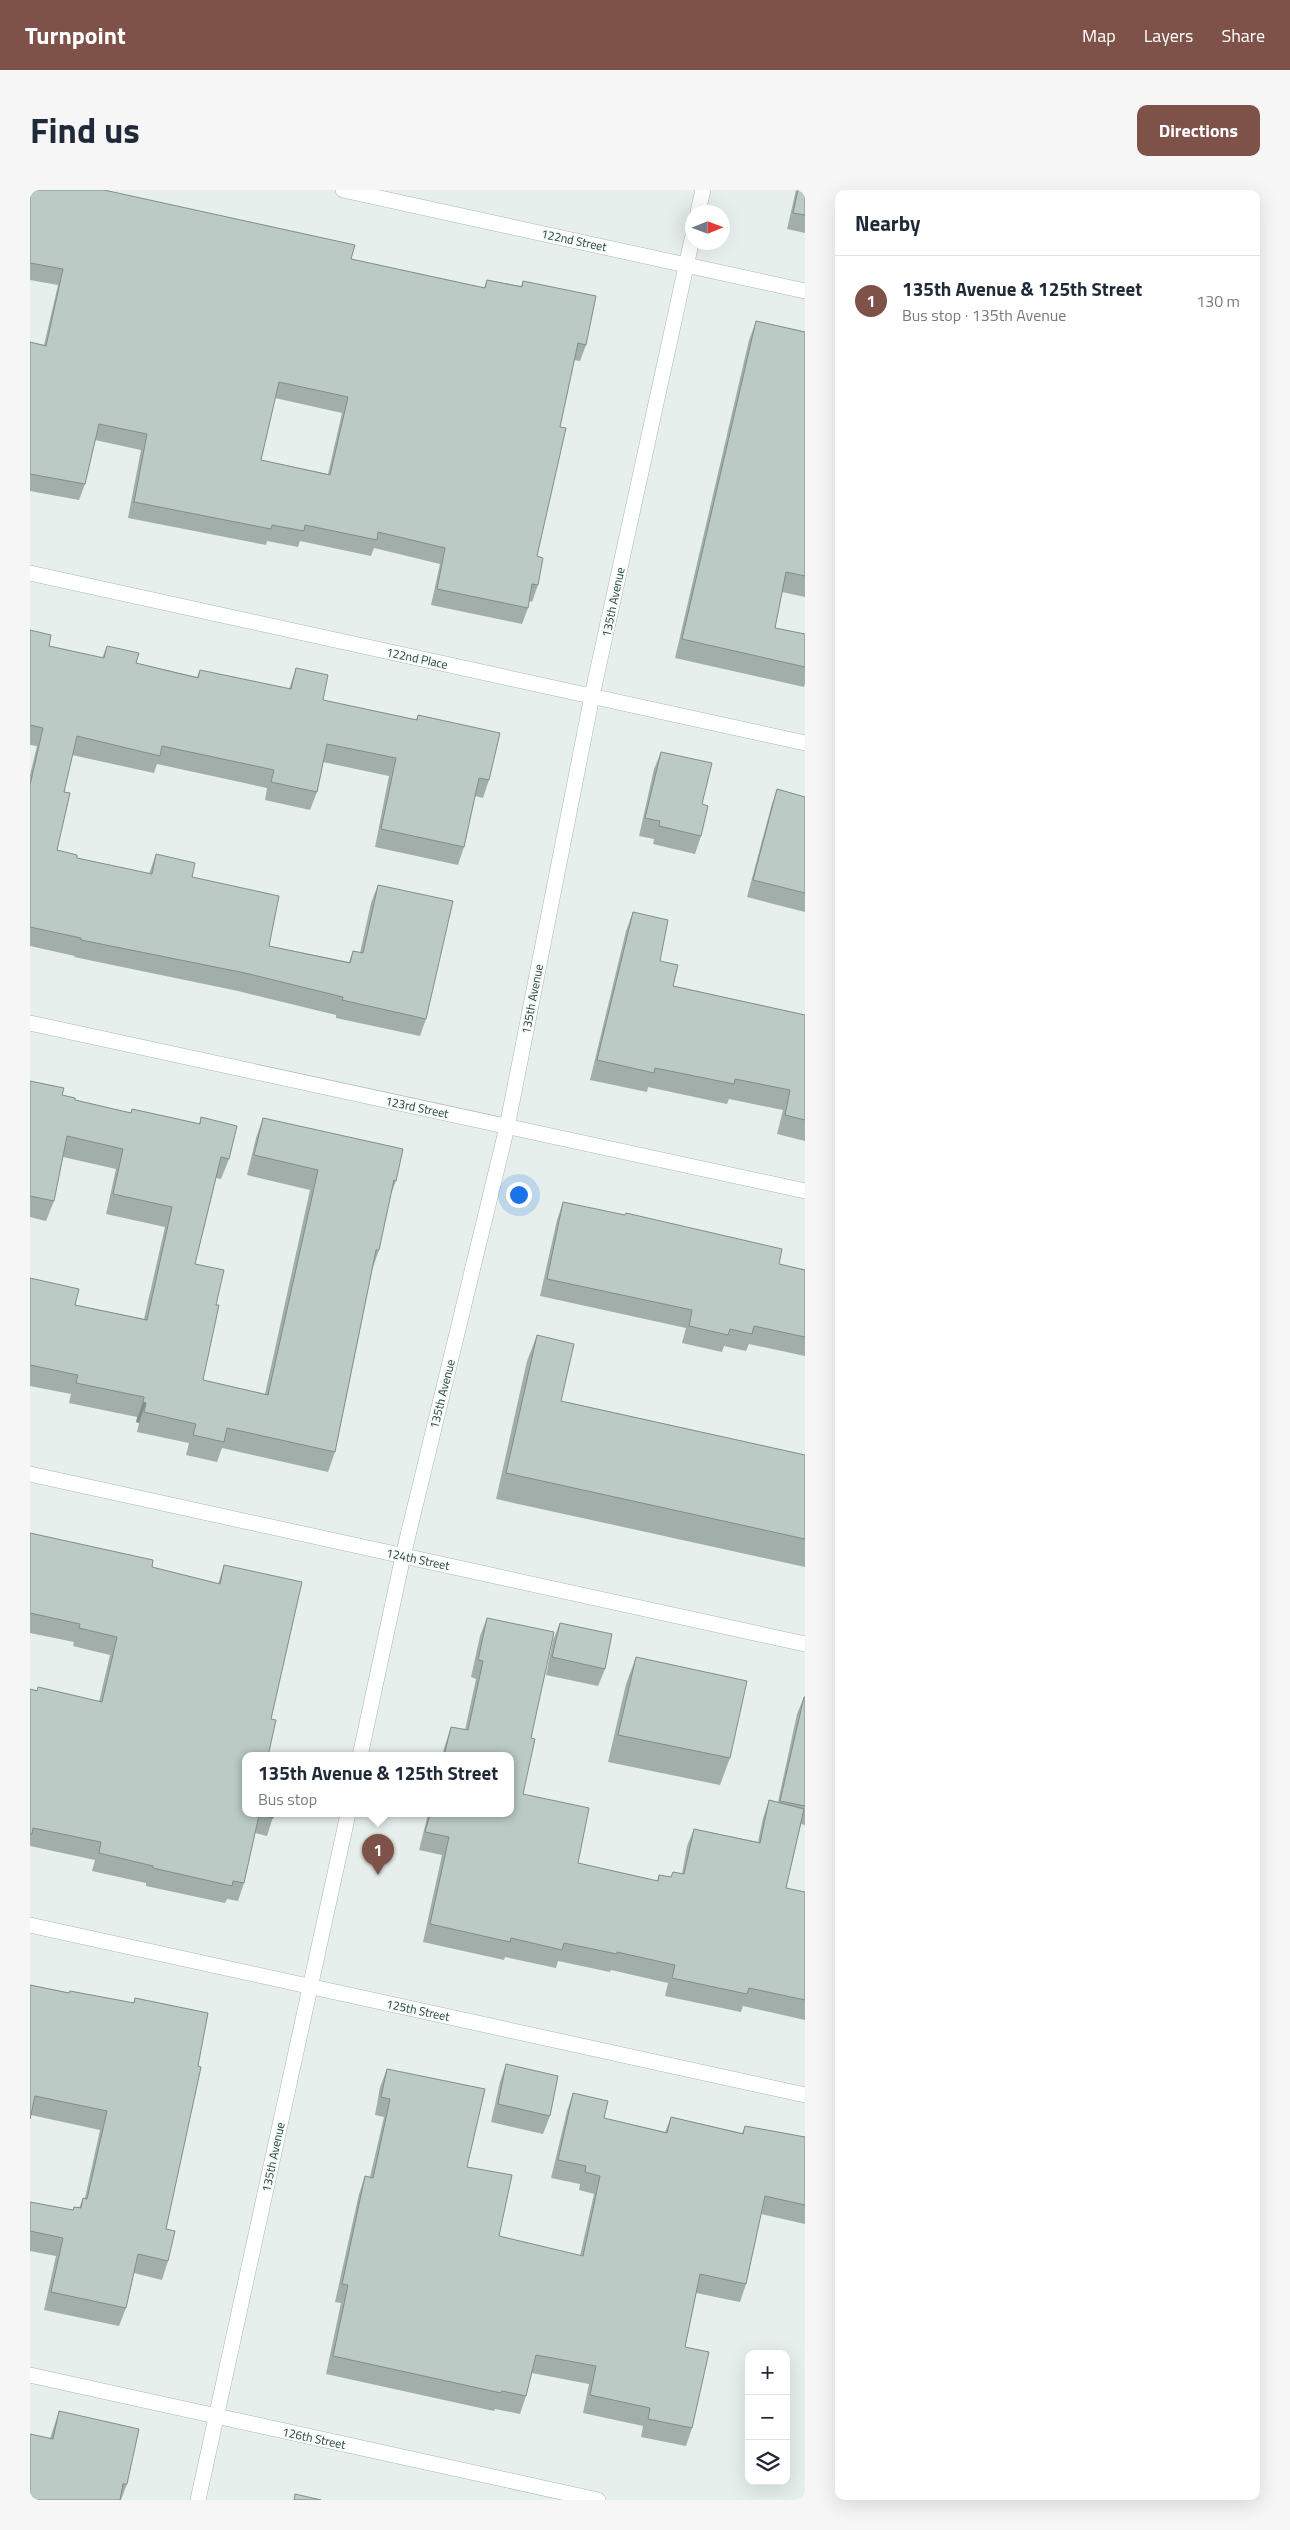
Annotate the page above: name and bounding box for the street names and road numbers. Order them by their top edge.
street label: 122nd Street [539,224,609,256]
street label: 135th Avenue [596,565,630,639]
street label: 122nd Place [384,642,450,674]
street label: 135th Avenue [516,962,548,1036]
street label: 123rd Street [384,1091,451,1123]
street label: 135th Avenue [424,1357,460,1431]
street label: 124th Street [385,1543,452,1575]
street label: 125th Street [385,1994,452,2026]
street label: 135th Avenue [256,2120,290,2194]
street label: 126th Street [281,2422,348,2454]

